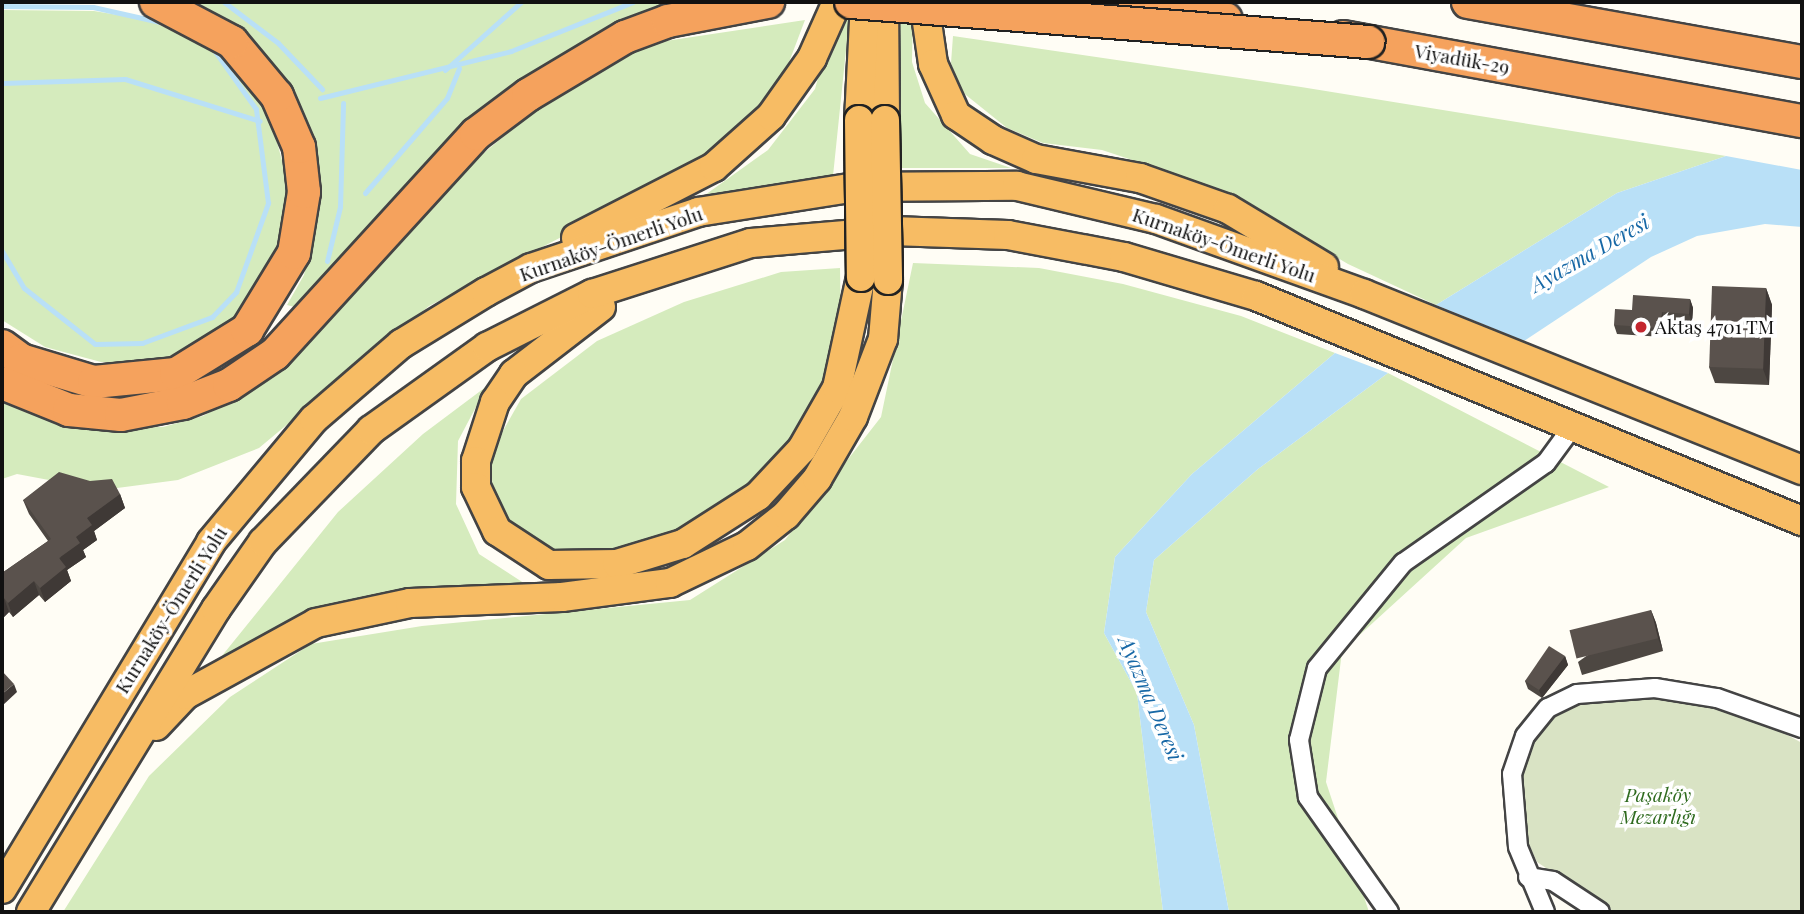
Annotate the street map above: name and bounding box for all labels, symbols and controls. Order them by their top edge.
street label: Viyadük-29 [1413,39,1511,79]
street label: Kurnaköy-Ömerli Yolu [516,202,706,286]
street label: Kurnaköy-Ömerli Yolu [1129,203,1319,287]
water label: Ayazma Deresi [1525,208,1653,296]
place label: Aktaş 4701 TM [1655,316,1775,338]
marker: Aktaş 4701 TM [1633,319,1649,335]
street label: Kurnaköy-Ömerli Yolu [110,522,232,698]
water label: Ayazma Deresi [1114,632,1190,764]
park label: Paşaköy Mezarlığı [1620,784,1696,828]

